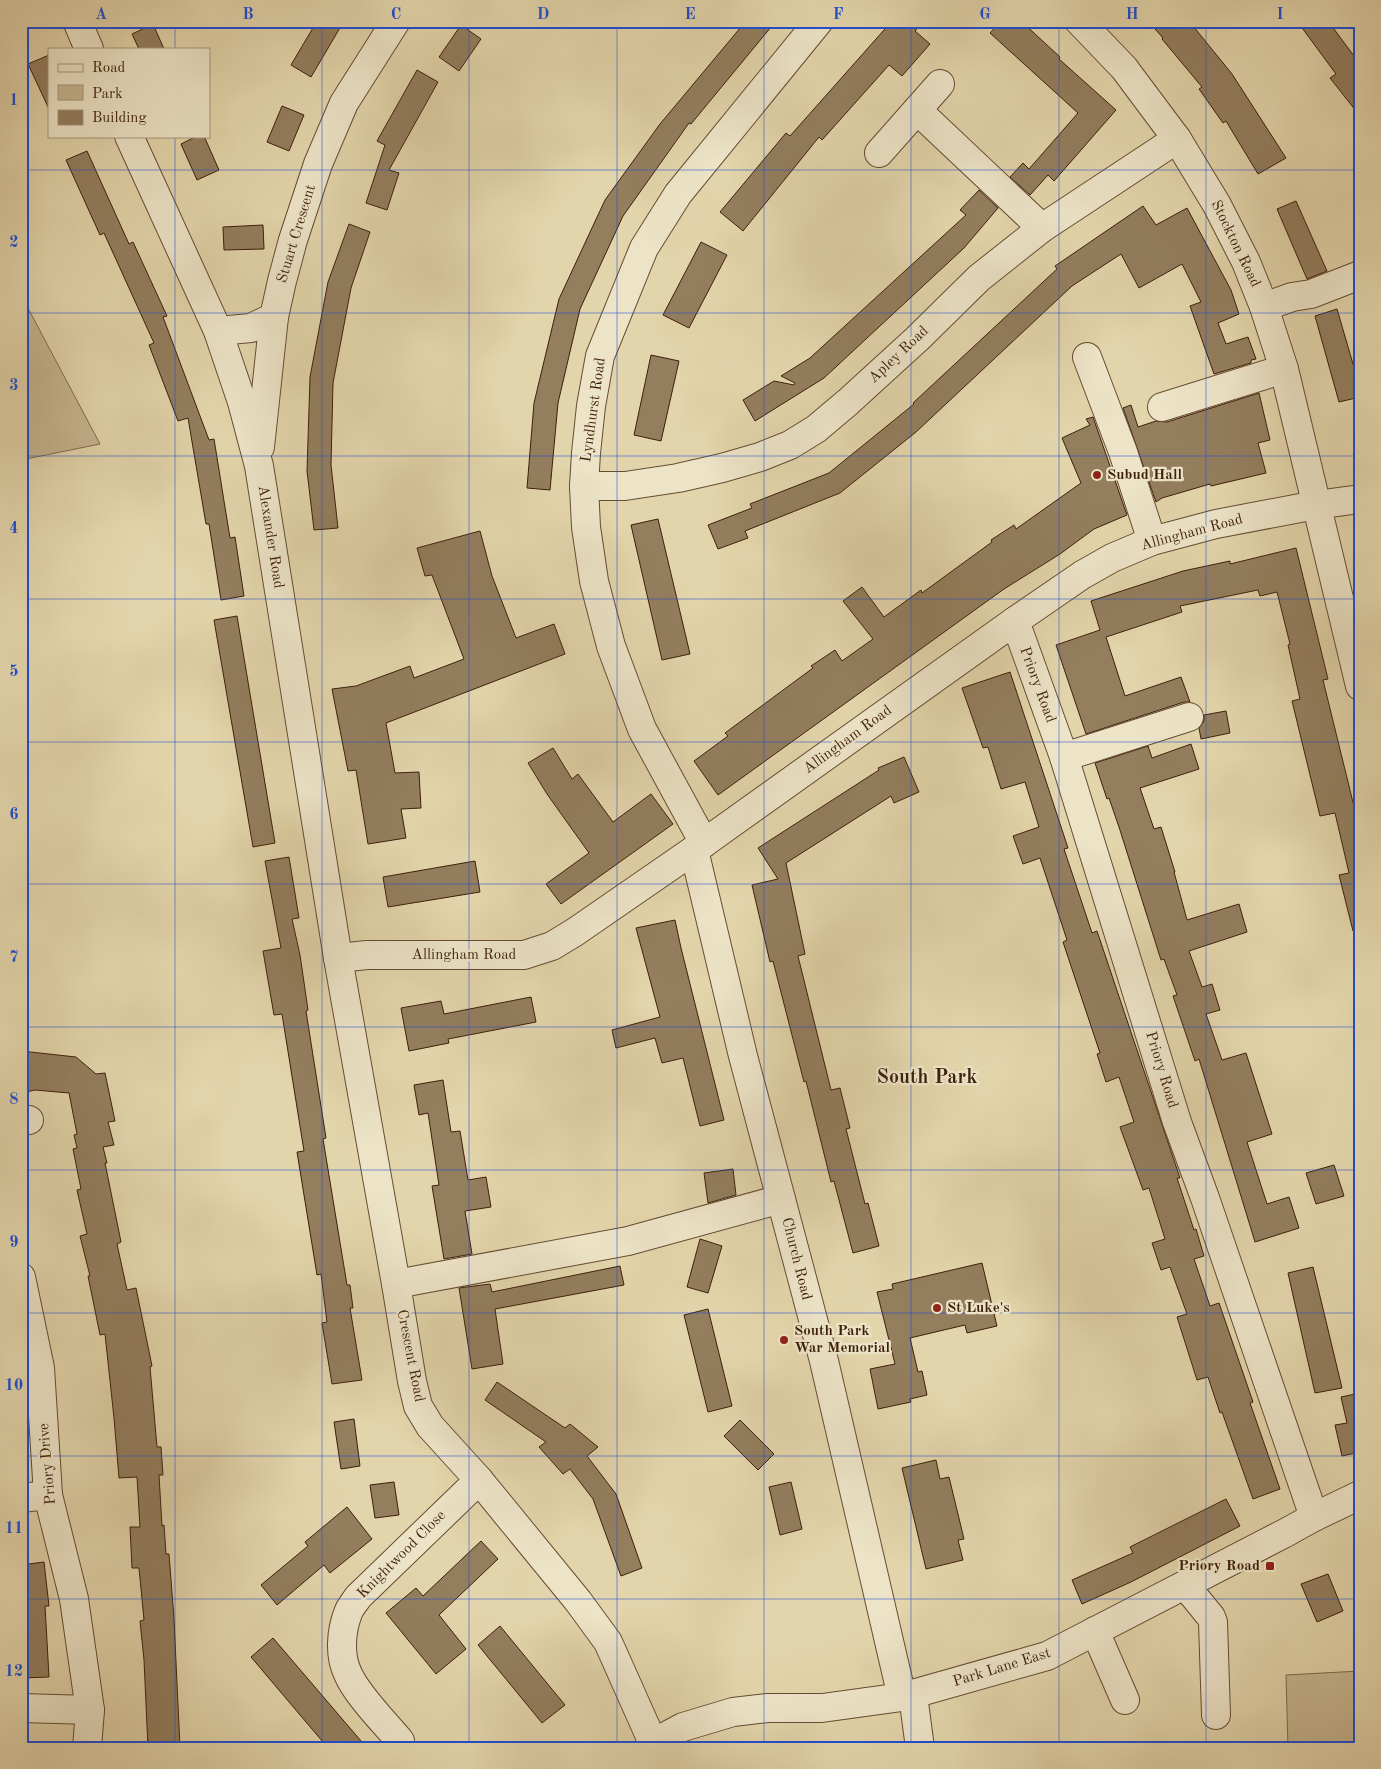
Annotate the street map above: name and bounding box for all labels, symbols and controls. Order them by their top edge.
text: A [95,7,107,23]
text: B [242,7,254,23]
text: C [391,7,401,23]
text: D [537,7,549,23]
text: E [684,7,696,23]
text: F [833,7,844,23]
text: G [979,7,991,23]
text: H [1125,7,1139,23]
text: I [1276,7,1284,23]
legend [48,48,210,138]
text: Road [92,61,126,76]
text: Park [92,87,123,102]
text: 1 [9,93,19,109]
text: Building [92,111,147,126]
street label: Stuart Crescent [275,183,319,285]
street label: Stockton Road [1207,198,1263,290]
text: 2 [9,235,19,251]
street label: Apley Road [866,324,932,386]
street label: Lyndhurst Road [579,356,609,463]
text: 3 [9,378,19,394]
place label: Subud Hall [1107,468,1183,483]
marker: Subud Hall [1091,469,1103,481]
street label: Alexander Road [254,484,286,590]
street label: Allingham Road [1139,512,1245,554]
text: 4 [9,521,19,537]
street label: Priory Road [1016,645,1058,725]
text: 5 [9,664,19,680]
street label: Allingham Road [801,703,895,777]
text: 6 [9,807,19,823]
street label: Allingham Road [412,948,517,963]
text: 7 [9,950,19,966]
street label: Priory Road [1142,1030,1180,1110]
district label: South Park [877,1068,977,1088]
text: 8 [9,1092,19,1108]
street label: Church Road [778,1216,814,1302]
text: 9 [9,1235,19,1251]
place label: St Luke's [947,1301,1010,1316]
marker: St Luke's [931,1302,943,1314]
street label: Crescent Road [394,1308,426,1404]
place label: South Park War Memorial [794,1324,891,1356]
marker: South Park War Memorial [778,1334,790,1346]
text: 10 [5,1378,23,1394]
street label: Priory Drive [37,1422,59,1506]
street label: Knightwood Close [355,1508,449,1602]
text: 11 [5,1521,23,1537]
place label: Priory Road [1178,1559,1260,1574]
marker: Priory Road [1264,1560,1276,1572]
street label: Park Lane East [951,1646,1053,1690]
text: 12 [5,1664,23,1680]

